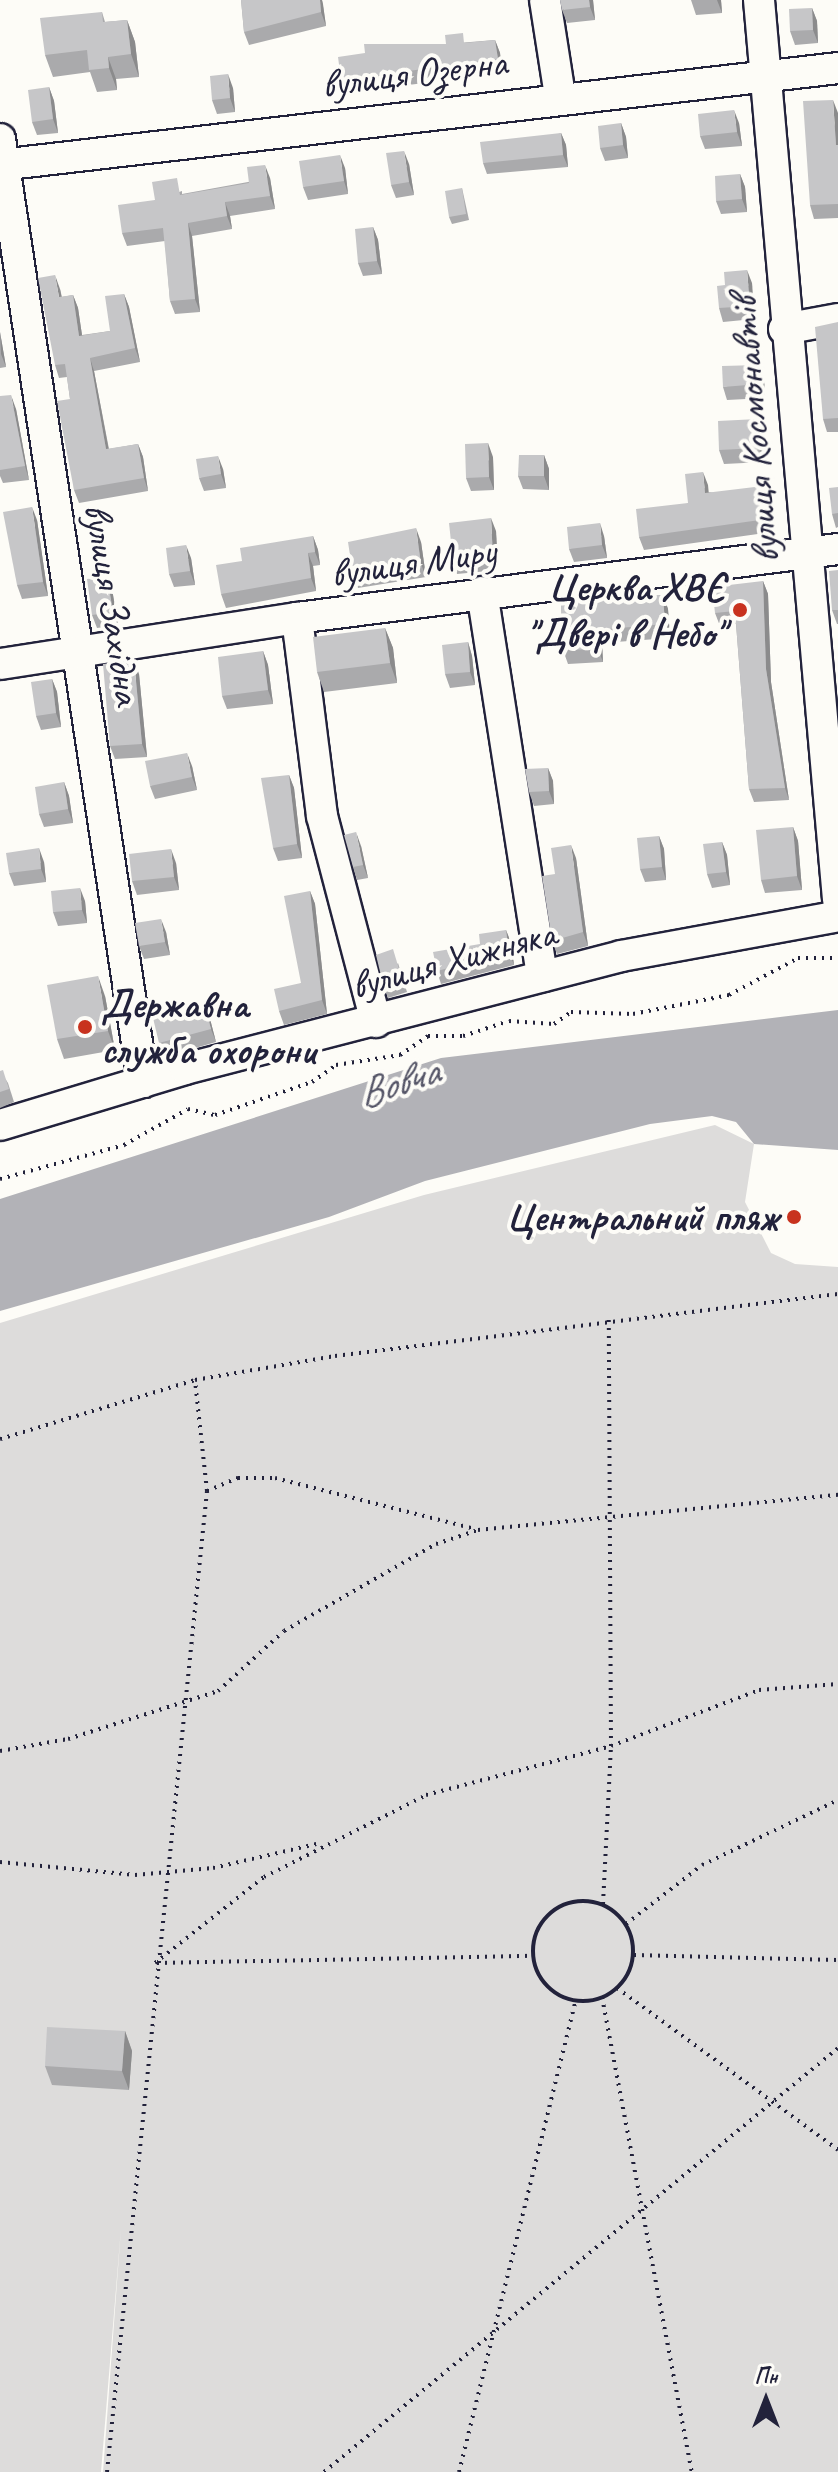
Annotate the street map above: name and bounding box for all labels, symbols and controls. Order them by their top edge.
street label: вулиця Озерна [319,38,509,108]
street label: вулиця Космонавтів [718,295,790,565]
street label: вулиця Західна [73,500,153,708]
street label: вулиця Миру [327,527,499,597]
place label: Церква ХВЄ "Двері в Небо" [524,563,724,657]
marker: Церква ХВЄ "Двері в Небо" [731,601,749,619]
street label: вулиця Хижняка [345,909,561,1009]
place label: Державна служба охорони [101,980,314,1074]
marker: Державна служба охорони [76,1018,94,1036]
water label: Вовча [351,1046,445,1120]
place label: Центральний пляж [506,1193,778,1241]
marker: Центральний пляж [785,1208,803,1226]
north arrow [726,2360,806,2440]
text: Пн [754,2362,778,2390]

